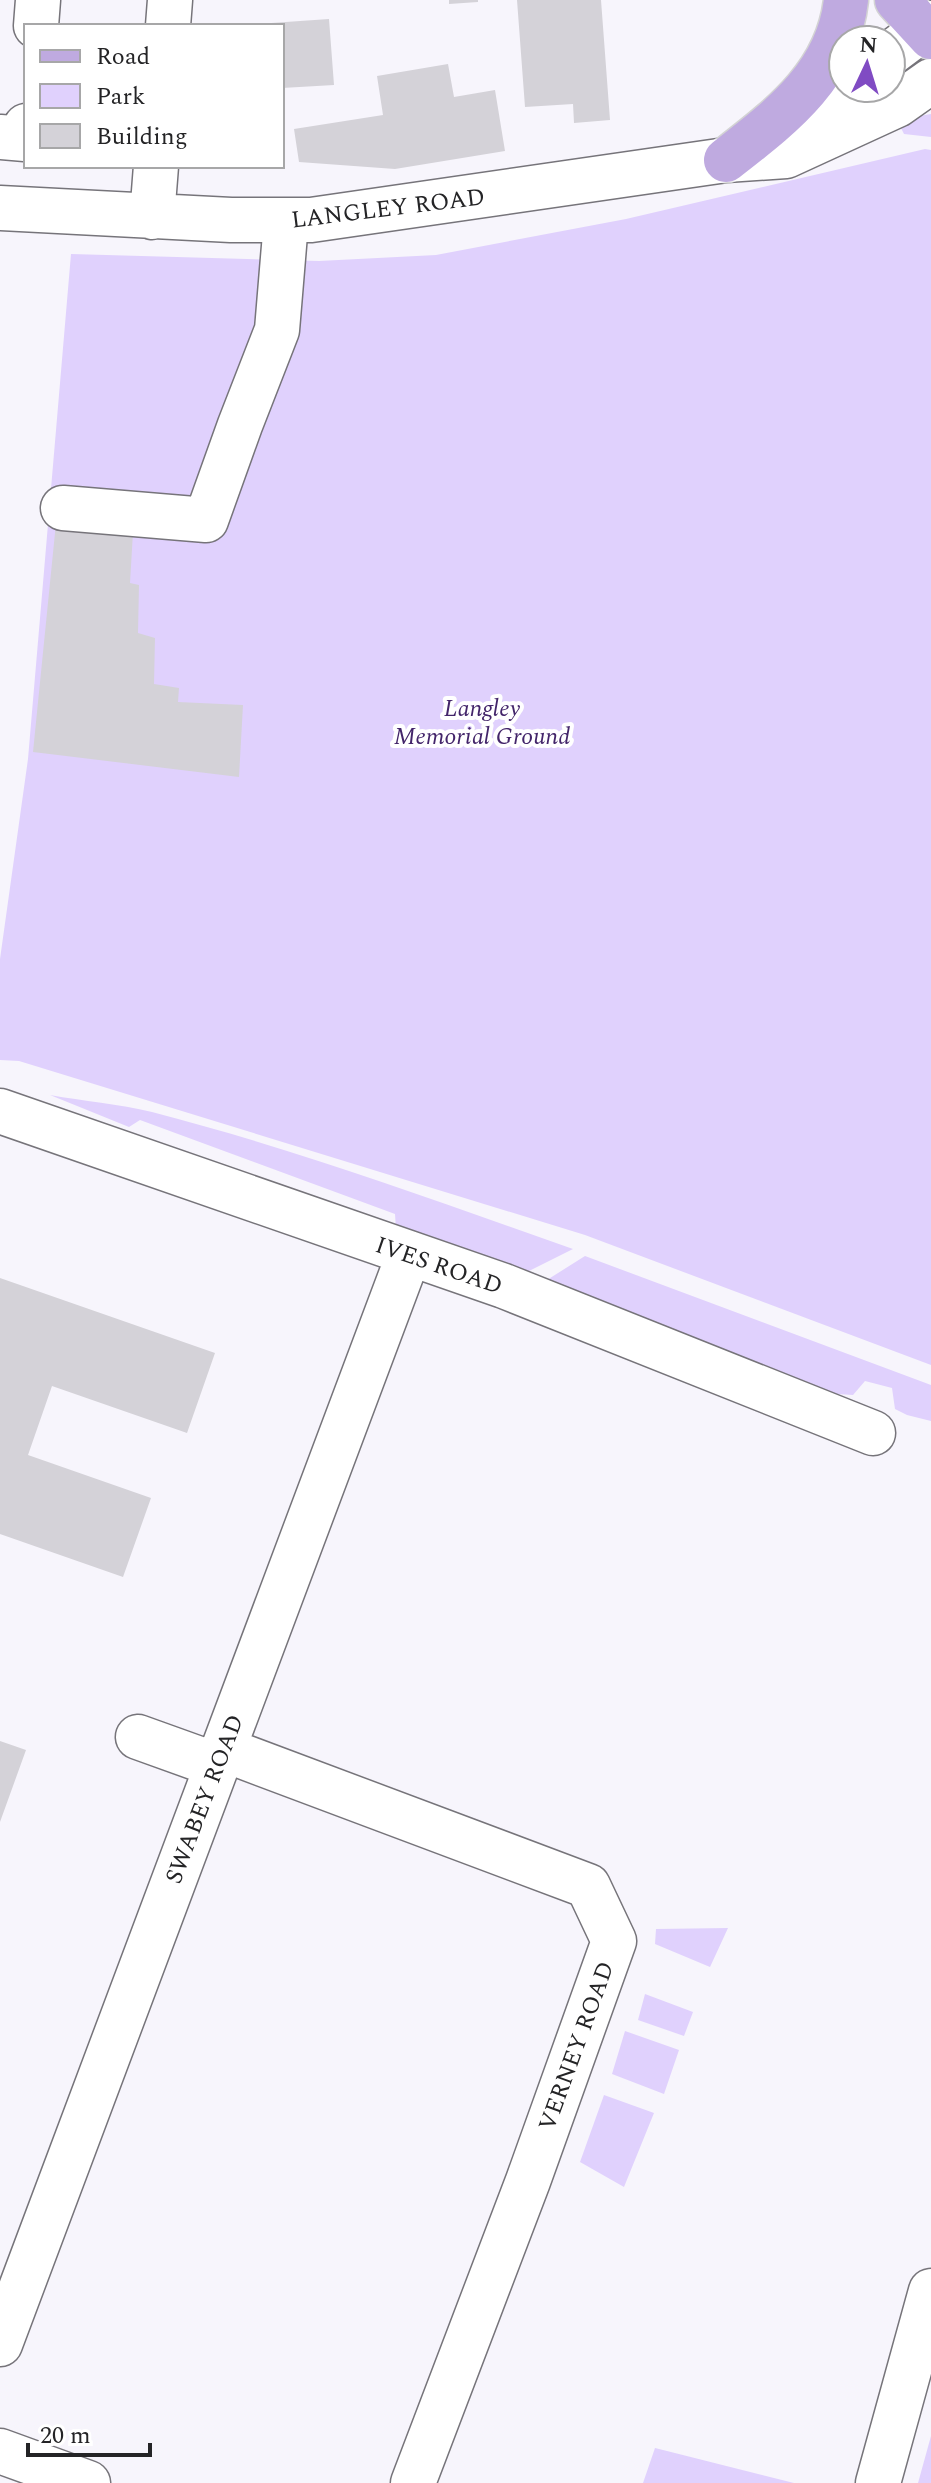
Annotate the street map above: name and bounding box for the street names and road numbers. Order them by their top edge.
street label: LANGLEY ROAD [289,179,487,239]
street label: IVES ROAD [370,1227,507,1305]
street label: SWABEY ROAD [156,1709,254,1889]
street label: VERNEY ROAD [530,1957,624,2136]

